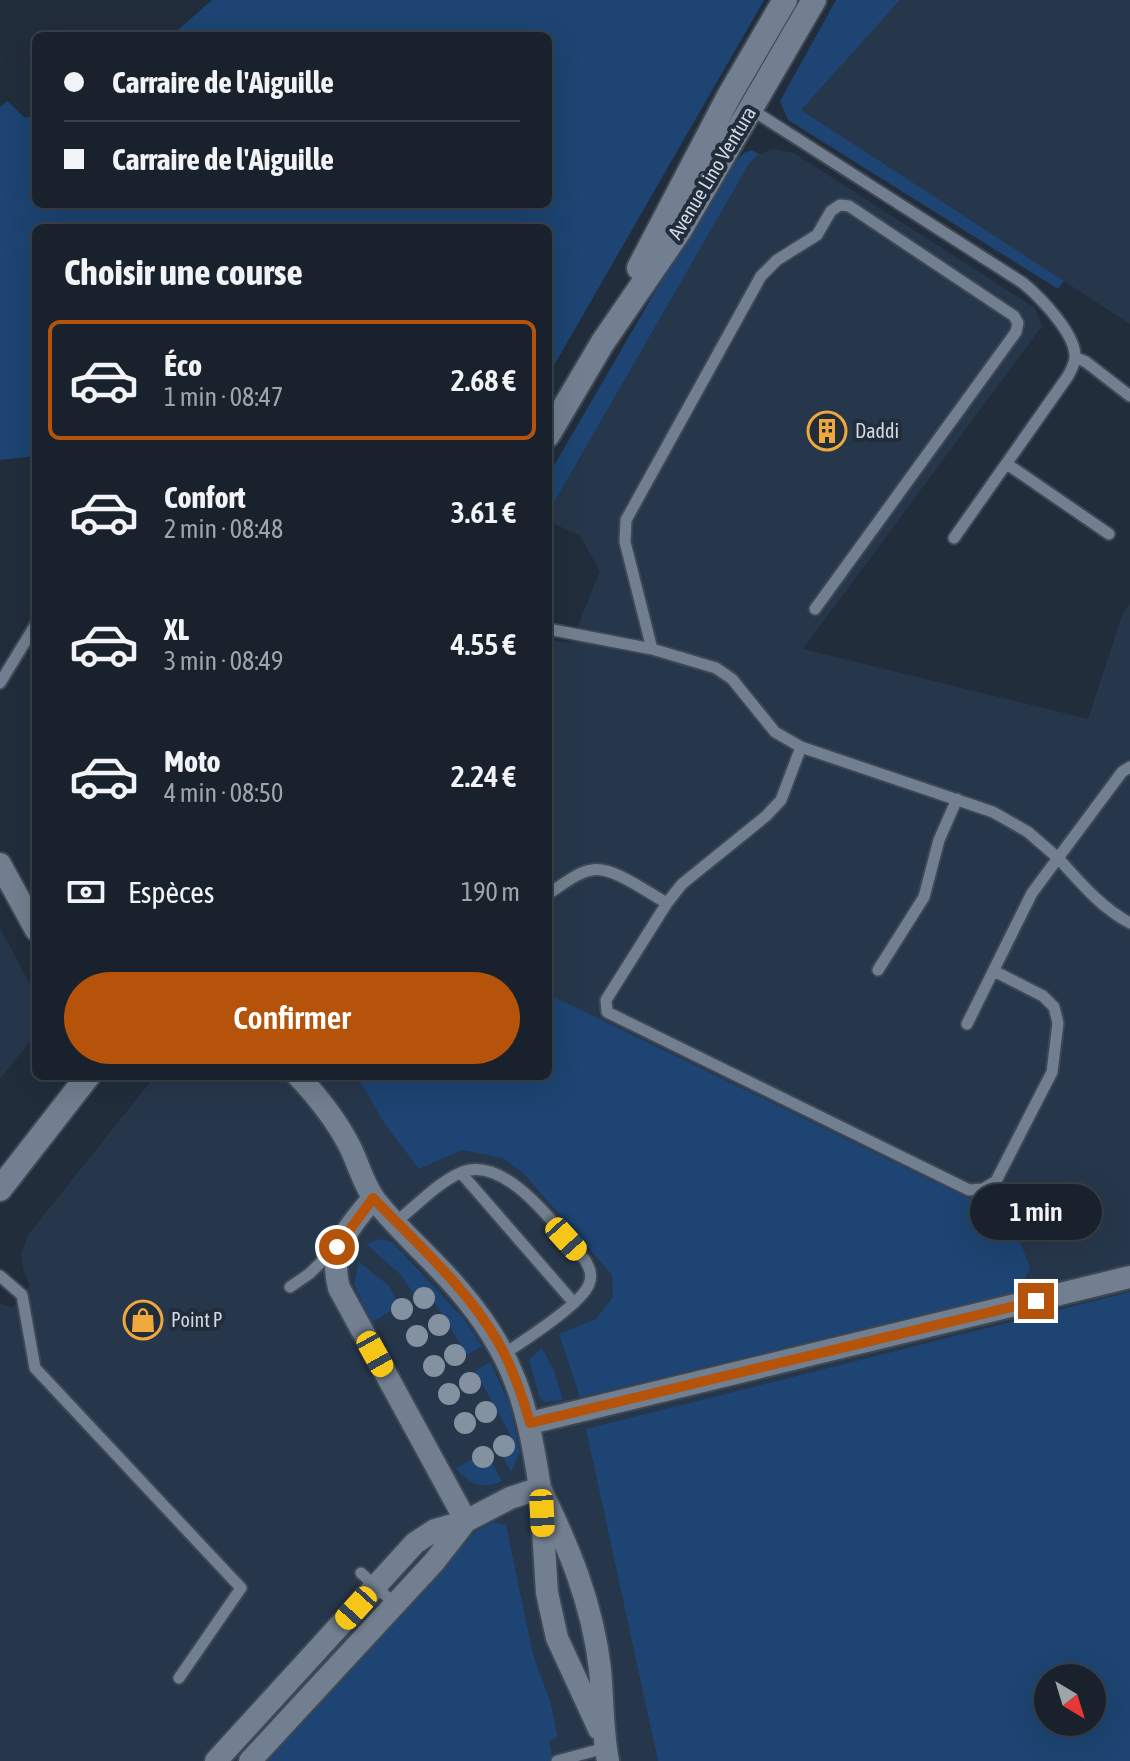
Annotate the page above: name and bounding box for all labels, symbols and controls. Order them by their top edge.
text: Carraire de l'Aiguille [112,65,334,99]
street label: Avenue Lino Ventura [663,102,760,243]
text: Carraire de l'Aiguille [112,142,334,176]
text: Choisir une course [64,251,303,293]
icon: car [68,344,140,416]
text: Éco [164,348,202,382]
text: 2.68 € [451,363,516,397]
text: 1 min · 08:47 [164,382,283,412]
building icon: Daddi [806,410,848,452]
place label: Daddi [855,419,899,442]
icon: car [68,476,140,548]
text: Confort [164,480,246,514]
text: 3.61 € [451,495,516,529]
text: 2 min · 08:48 [164,514,283,544]
icon: car [68,608,140,680]
text: XL [164,612,189,646]
text: 4.55 € [451,627,516,661]
text: 3 min · 08:49 [164,646,283,676]
icon: car [68,740,140,812]
text: Moto [164,744,221,778]
text: 2.24 € [451,759,516,793]
text: 4 min · 08:50 [164,778,283,808]
icon: cash [64,870,108,914]
text: Espèces [128,875,214,909]
text: 190 m [461,877,520,907]
button: Confirmer [64,972,520,1064]
callout: 1 min [970,1185,1102,1241]
text: 1 min [1009,1197,1063,1227]
car [541,1213,591,1265]
route start [319,1229,355,1265]
route end [1018,1283,1054,1319]
shop icon: Point P [122,1299,164,1341]
place label: Point P [171,1308,223,1331]
car [353,1327,397,1381]
car [529,1488,555,1538]
car [331,1582,381,1634]
north arrow [1034,1664,1106,1736]
map controls [1034,1664,1106,1736]

